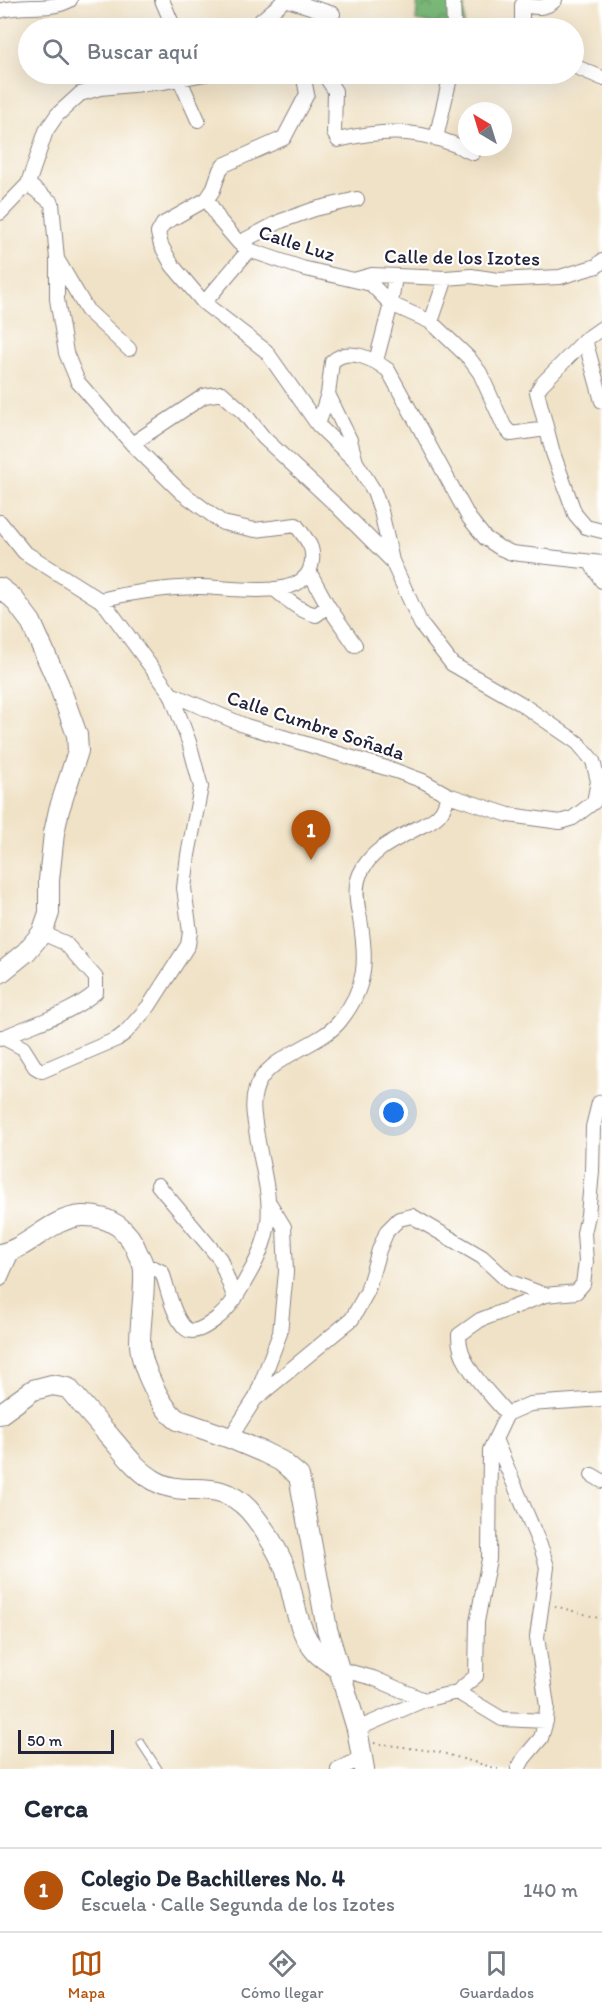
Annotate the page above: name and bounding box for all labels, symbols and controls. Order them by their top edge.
search box [18,18,584,84]
icon: search [39,35,72,68]
text: Buscar aquí [87,38,198,65]
north arrow [458,102,512,156]
street label: Calle Luz [256,219,339,267]
street label: Calle de los Izotes [384,244,540,270]
street label: Calle Cumbre Soñada [224,685,409,765]
pin: 1 [292,810,330,860]
your location [379,1098,408,1127]
scale bar [18,1727,114,1754]
text: 50 m [27,1731,62,1750]
text: Cerca [24,1792,88,1824]
text: Colegio De Bachilleres No. 4 [81,1865,345,1892]
text: 1 [39,1878,48,1902]
text: 140 m [523,1878,578,1902]
text: Escuela · Calle Segunda de los Izotes [81,1892,395,1916]
tab: Mapa [68,1947,105,2002]
tab: Cómo llegar [241,1947,324,2002]
tab: Guardados [459,1947,534,2002]

